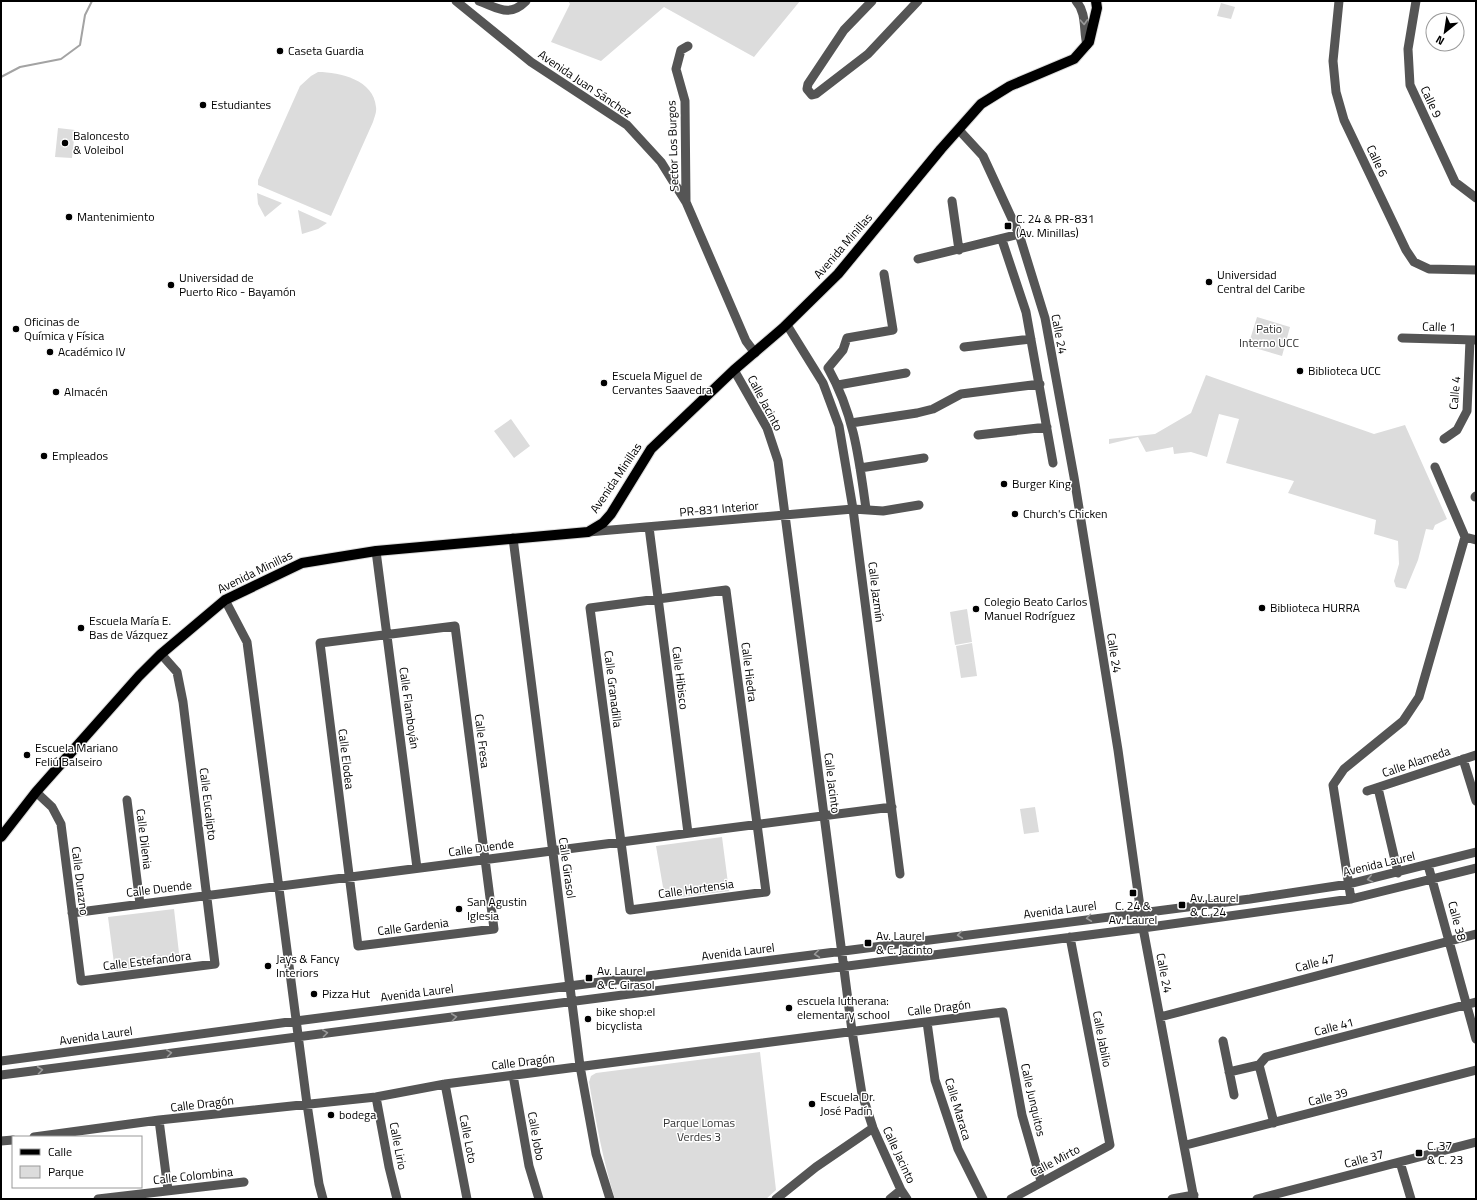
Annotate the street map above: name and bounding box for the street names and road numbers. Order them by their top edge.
street label: Avenida Juan Sánchez [534,45,636,122]
street label: Calle 9 [1416,83,1447,121]
street label: Sector Los Burgos [661,100,684,192]
street label: Calle 6 [1362,142,1393,180]
street label: Avenida Minillas [809,208,877,283]
street label: Calle 24 [1046,312,1073,356]
street label: Calle 1 [1422,316,1456,337]
street label: Calle Jacinto [743,371,788,434]
street label: Calle 4 [1444,375,1465,410]
street label: Avenida Minillas [585,438,647,517]
street label: PR-831 Interior [679,496,759,521]
street label: Avenida Minillas [214,545,296,598]
street label: Calle Jazmín [863,561,890,623]
street label: Calle 24 [1102,632,1127,675]
street label: Calle Hiedra [736,641,763,703]
street label: Calle Hibisco [667,645,694,711]
street label: Calle Granadilla [599,649,628,728]
street label: Calle Flamboyán [394,666,425,750]
street label: Calle Fresa [470,713,495,769]
street label: Calle Elodea [333,728,360,790]
street label: Calle Alameda [1379,741,1453,782]
street label: Calle Jacinto [819,751,846,814]
street label: Calle Eucalipto [195,766,222,841]
street label: Calle Dilenia [131,807,158,870]
street label: Calle Duende [447,834,515,861]
street label: Calle Girasol [554,836,581,900]
street label: Calle Durazno [67,845,94,916]
street label: Avenida Laurel [1341,846,1417,881]
street label: Calle Hortensia [657,874,735,903]
street label: Calle Duende [125,875,193,902]
street label: Avenida Laurel [1022,896,1098,923]
street label: Calle 38 [1443,899,1472,943]
street label: Calle Gardenia [376,913,450,940]
street label: Avenida Laurel [700,938,776,965]
street label: Calle Estefandora [102,946,192,975]
street label: Calle 47 [1293,948,1337,977]
street label: Calle 24 [1151,951,1178,995]
street label: Avenida Laurel [379,979,455,1006]
street label: Calle Dragón [906,994,972,1021]
street label: Calle Jabilio [1088,1009,1117,1069]
street label: Calle 41 [1312,1012,1356,1041]
street label: Avenida Laurel [58,1021,134,1050]
street label: Calle Dragón [490,1048,556,1075]
street label: Calle Junquitos [1016,1061,1051,1139]
street label: Calle Maraca [940,1075,977,1142]
street label: Calle 39 [1306,1082,1350,1111]
street label: Calle Dragón [169,1090,235,1117]
street label: Calle Jobo [523,1110,550,1162]
street label: Calle Loto [454,1113,483,1165]
street label: Calle Lirio [385,1120,412,1171]
street label: Calle Jacinto [878,1123,921,1186]
street label: Calle Mirto [1026,1139,1083,1182]
street label: Calle 37 [1342,1144,1386,1173]
street label: Calle Colombina [152,1162,234,1189]

